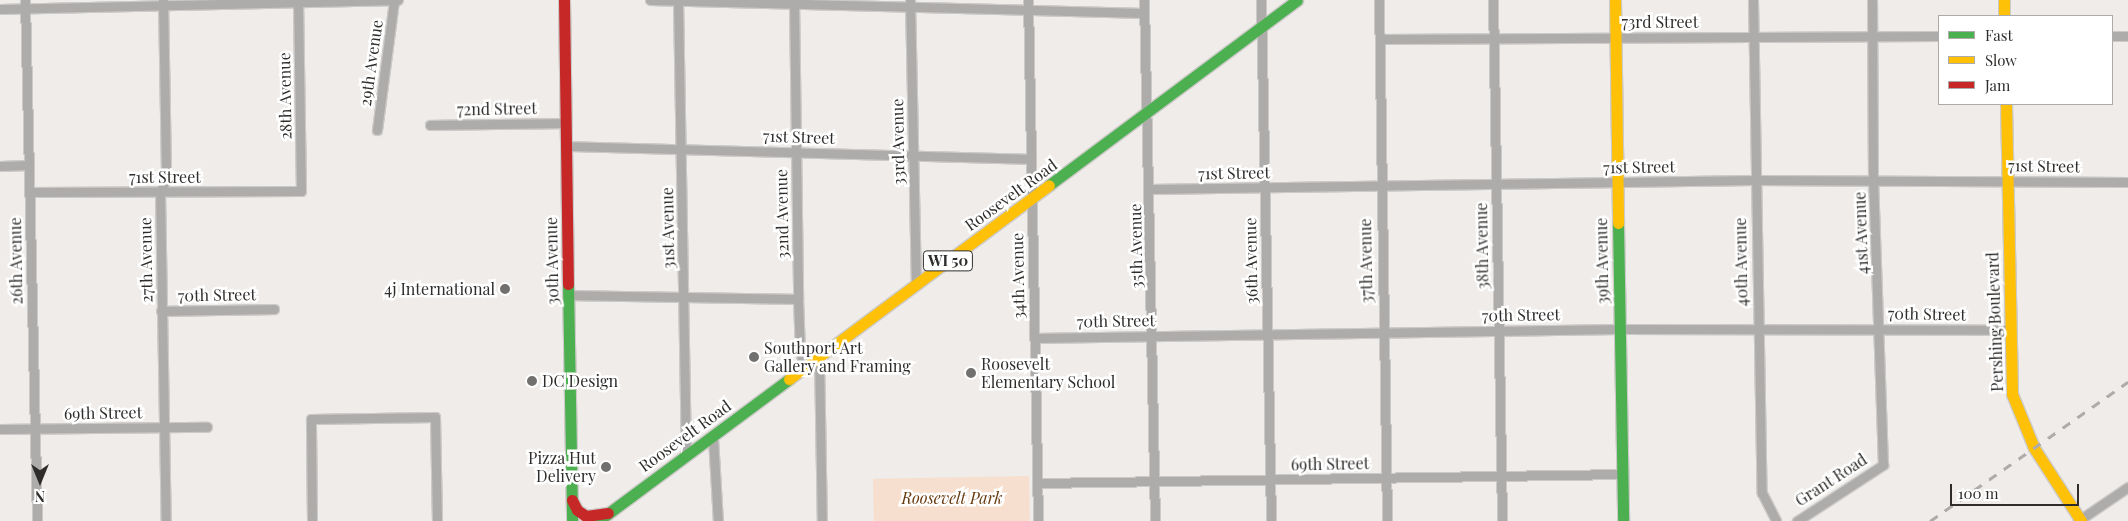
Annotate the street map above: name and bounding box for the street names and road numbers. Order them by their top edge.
street label: 73rd Street [1622,12,1698,32]
street label: 29th Avenue [355,18,387,108]
street label: 28th Avenue [275,52,295,140]
street label: 33rd Avenue [888,98,908,186]
street label: 72nd Street [457,99,537,119]
street label: 71st Street [763,126,835,148]
street label: Roosevelt Road [961,155,1061,235]
street label: 71st Street [2008,156,2080,176]
street label: 71st Street [1603,157,1675,177]
street label: 71st Street [1198,163,1270,183]
street label: 71st Street [129,167,201,187]
street label: 32nd Avenue [772,169,792,259]
street label: 31st Avenue [658,186,678,270]
street label: 41st Avenue [1850,191,1872,275]
street label: 38th Avenue [1472,202,1492,290]
street label: 35th Avenue [1126,203,1146,289]
street label: 26th Avenue [6,217,26,305]
street label: 27th Avenue [136,217,156,303]
street label: 30th Avenue [542,217,562,305]
street label: 36th Avenue [1241,217,1261,305]
street label: 39th Avenue [1592,217,1612,305]
street label: 40th Avenue [1731,217,1751,307]
street label: 37th Avenue [1356,218,1376,304]
street label: 34th Avenue [1008,232,1028,320]
road number: WI 50 [922,248,974,274]
street label: Pershing Boulevard [1983,252,2007,392]
street label: 70th Street [178,285,256,305]
street label: 70th Street [1888,304,1966,324]
street label: 70th Street [1482,305,1560,325]
street label: 70th Street [1077,311,1155,331]
street label: Roosevelt Road [635,396,735,476]
street label: 69th Street [64,403,142,423]
street label: Grant Road [1791,450,1871,510]
street label: 69th Street [1291,454,1369,474]

